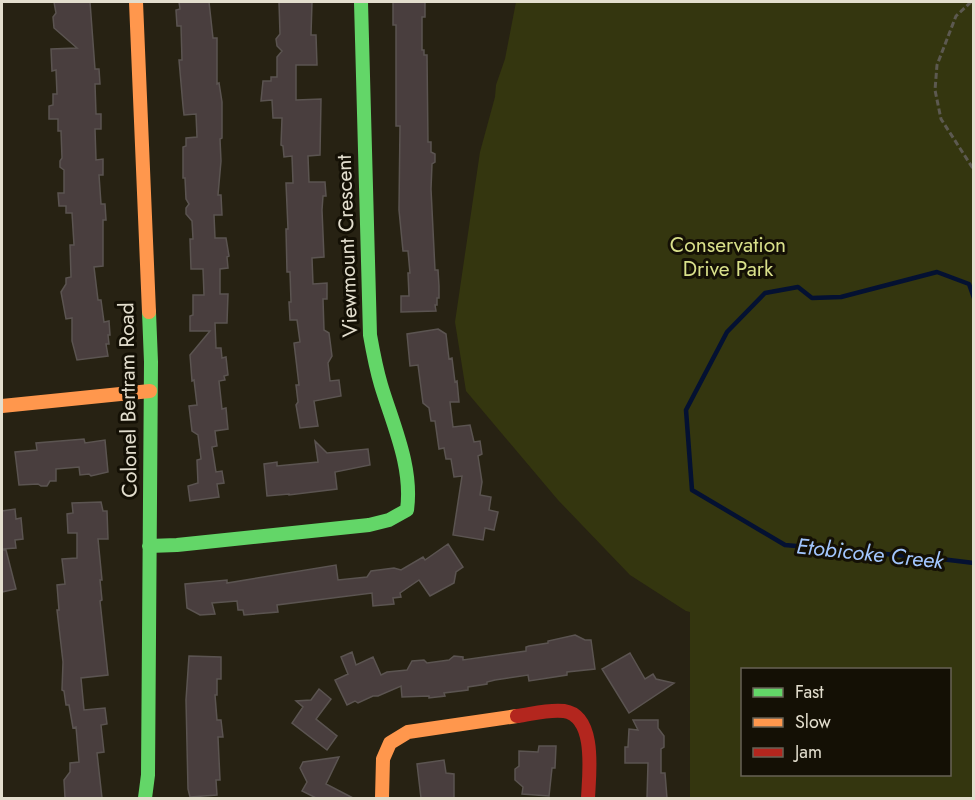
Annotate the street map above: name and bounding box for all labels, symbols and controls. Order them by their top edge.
street label: Viewmount Crescent [329,154,365,338]
park label: Conservation Drive Park [670,230,786,284]
street label: Colonel Bertram Road [111,302,145,498]
water label: Etobicoke Creek [795,529,947,577]
legend [741,668,951,776]
text: Fast [795,679,824,705]
text: Slow [795,709,832,735]
text: Jam [793,739,822,765]

